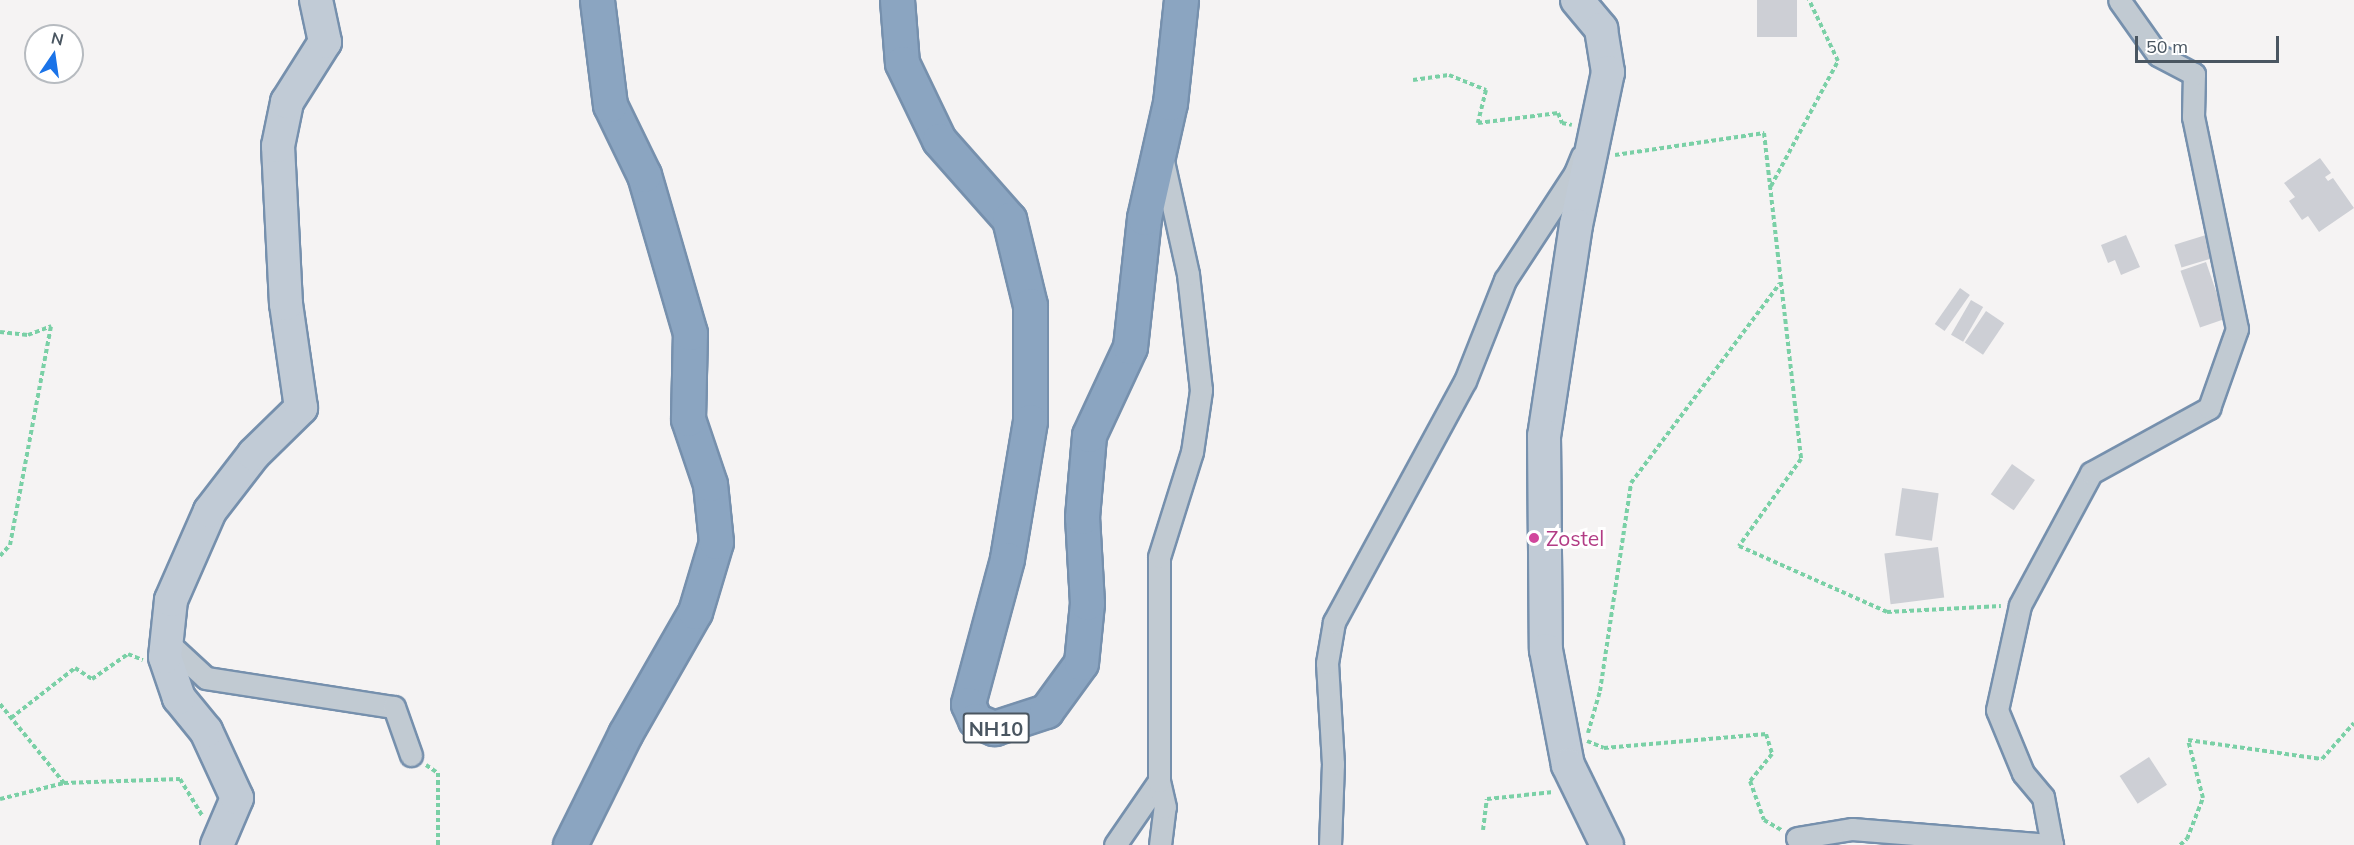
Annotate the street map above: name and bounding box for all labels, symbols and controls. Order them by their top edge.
north arrow [24,24,84,84]
scale bar [2138,24,2282,62]
text: N [49,27,66,50]
text: 50 m [2146,35,2188,58]
place label: Zostel [1546,525,1604,551]
marker: Zostel [1527,531,1541,545]
road number: NH10 [962,711,1030,745]

